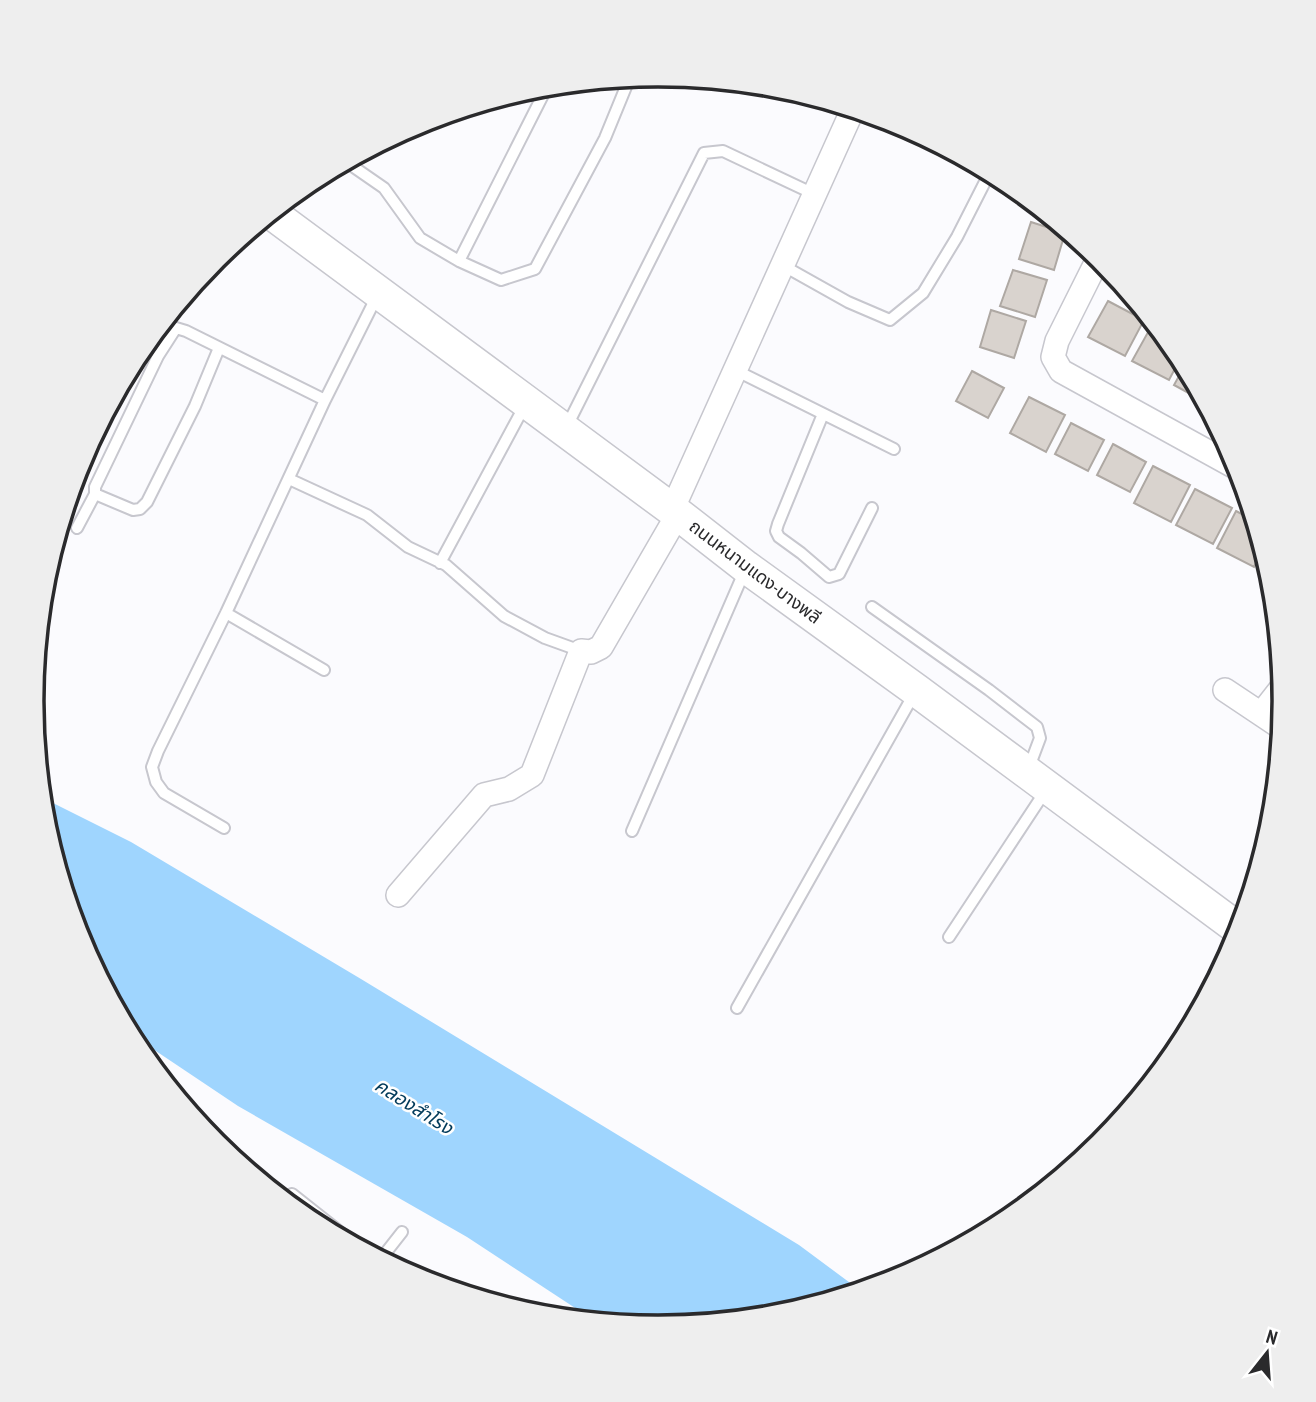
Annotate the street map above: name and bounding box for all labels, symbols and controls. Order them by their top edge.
street label: ถนนหนามแดง-บางพลี [685,514,826,629]
water label: คลองสำโรง [371,1073,458,1140]
north arrow [1232,1318,1302,1388]
text: N [1264,1324,1280,1350]

